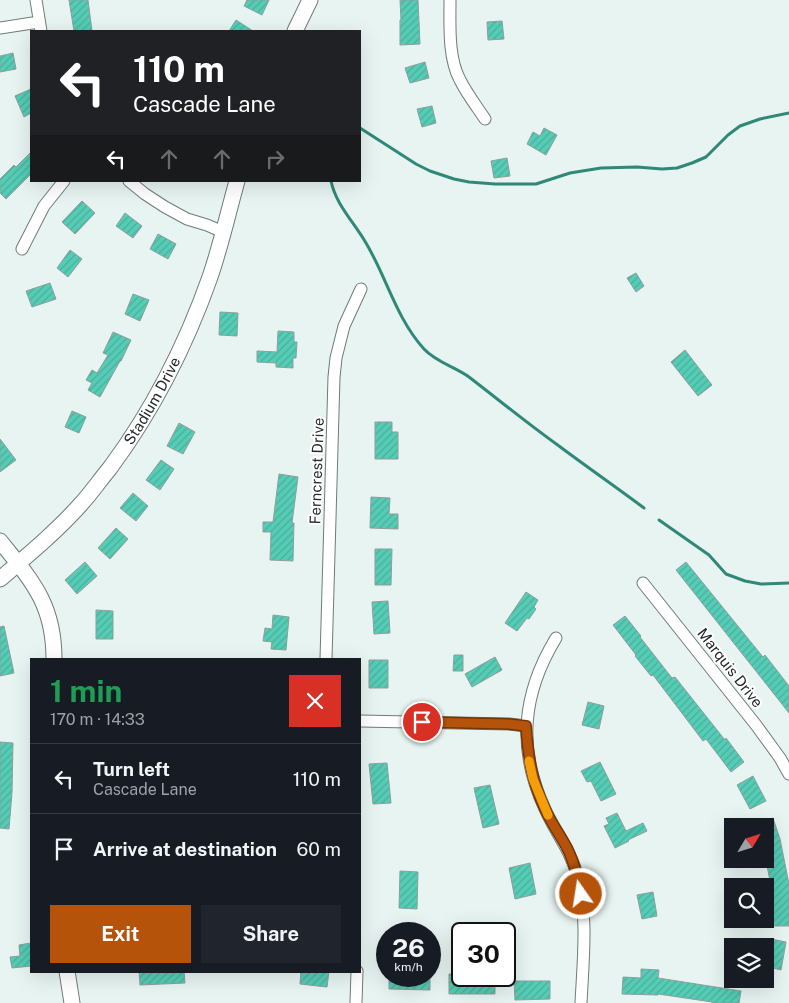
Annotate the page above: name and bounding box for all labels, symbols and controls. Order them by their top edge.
text: 110 m [133,49,225,90]
icon: left [50,50,115,115]
text: Cascade Lane [133,91,276,117]
icon: left [102,145,130,173]
icon: ahead [155,145,183,173]
icon: ahead [208,145,236,173]
icon: right [261,145,289,173]
street label: Stadium Drive [120,354,183,448]
street label: Ferncrest Drive [306,417,327,525]
street label: Marquis Drive [694,625,767,711]
text: 1 min [50,673,122,709]
button: close [289,675,341,727]
pin [401,701,443,743]
icon: arrive [408,708,436,736]
text: 170 m · 14:33 [50,710,145,729]
text: Turn left [93,758,170,780]
icon: left [50,765,78,793]
text: 110 m [293,768,341,790]
text: Cascade Lane [93,780,197,799]
north arrow [724,818,774,868]
map controls [724,818,774,988]
icon: arrive [50,835,78,863]
text: Arrive at destination [93,838,277,860]
text: 60 m [297,838,341,860]
position arrow [554,867,606,919]
button: search [724,878,774,928]
button: Exit [50,905,191,963]
button: Share [201,905,341,963]
speed limit sign: 30 [451,922,516,987]
text: 26 [392,933,425,963]
button: layers [724,938,774,988]
text: km/h [394,960,423,974]

